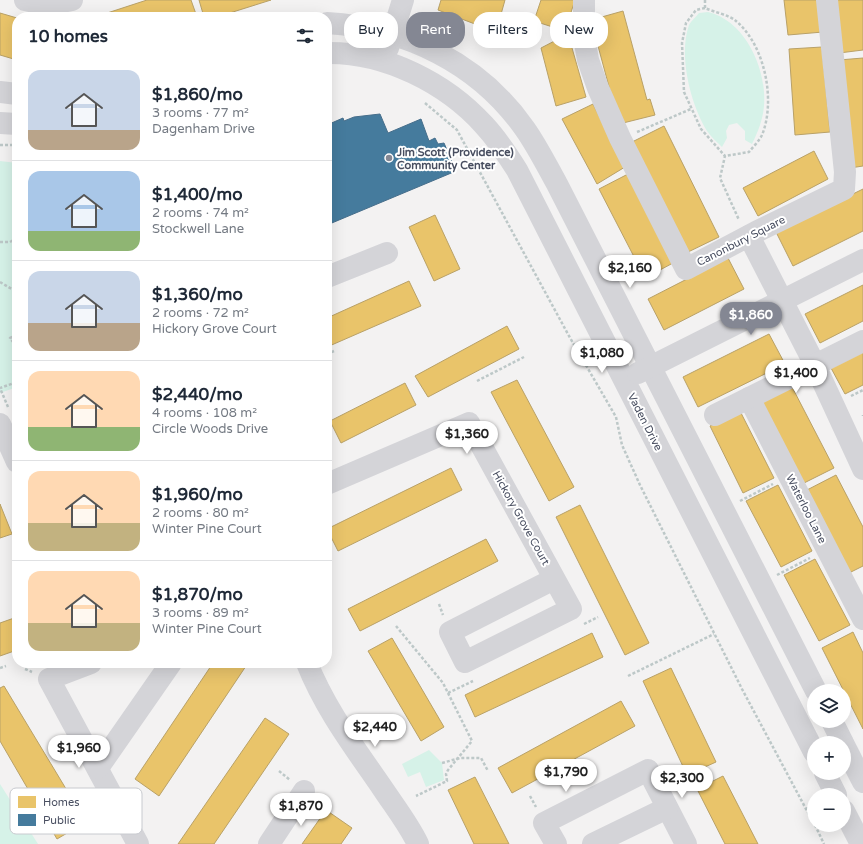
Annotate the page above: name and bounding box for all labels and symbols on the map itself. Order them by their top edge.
place label: Jim Scott (Providence) Community Center [396,146,514,173]
marker: Jim Scott (Providence) Community Center [384,153,394,163]
street label: Canonbury Square [695,213,787,269]
pin: $2,160 [597,255,663,289]
pin: $1,860 [718,302,784,336]
pin: $1,080 [569,340,635,374]
pin: $1,400 [763,360,829,394]
street label: Vaden Drive [625,391,665,453]
pin: $1,360 [434,421,500,455]
street label: Hickory Grove Court [490,469,552,567]
street label: Waterloo Lane [783,472,829,546]
pin: $2,440 [342,714,408,748]
pin: $1,960 [46,735,112,769]
pin: $1,790 [533,759,599,793]
pin: $2,300 [649,765,715,799]
legend [10,788,142,834]
pin: $1,870 [268,793,334,827]
text: Homes [43,796,79,809]
text: Public [43,814,75,827]

